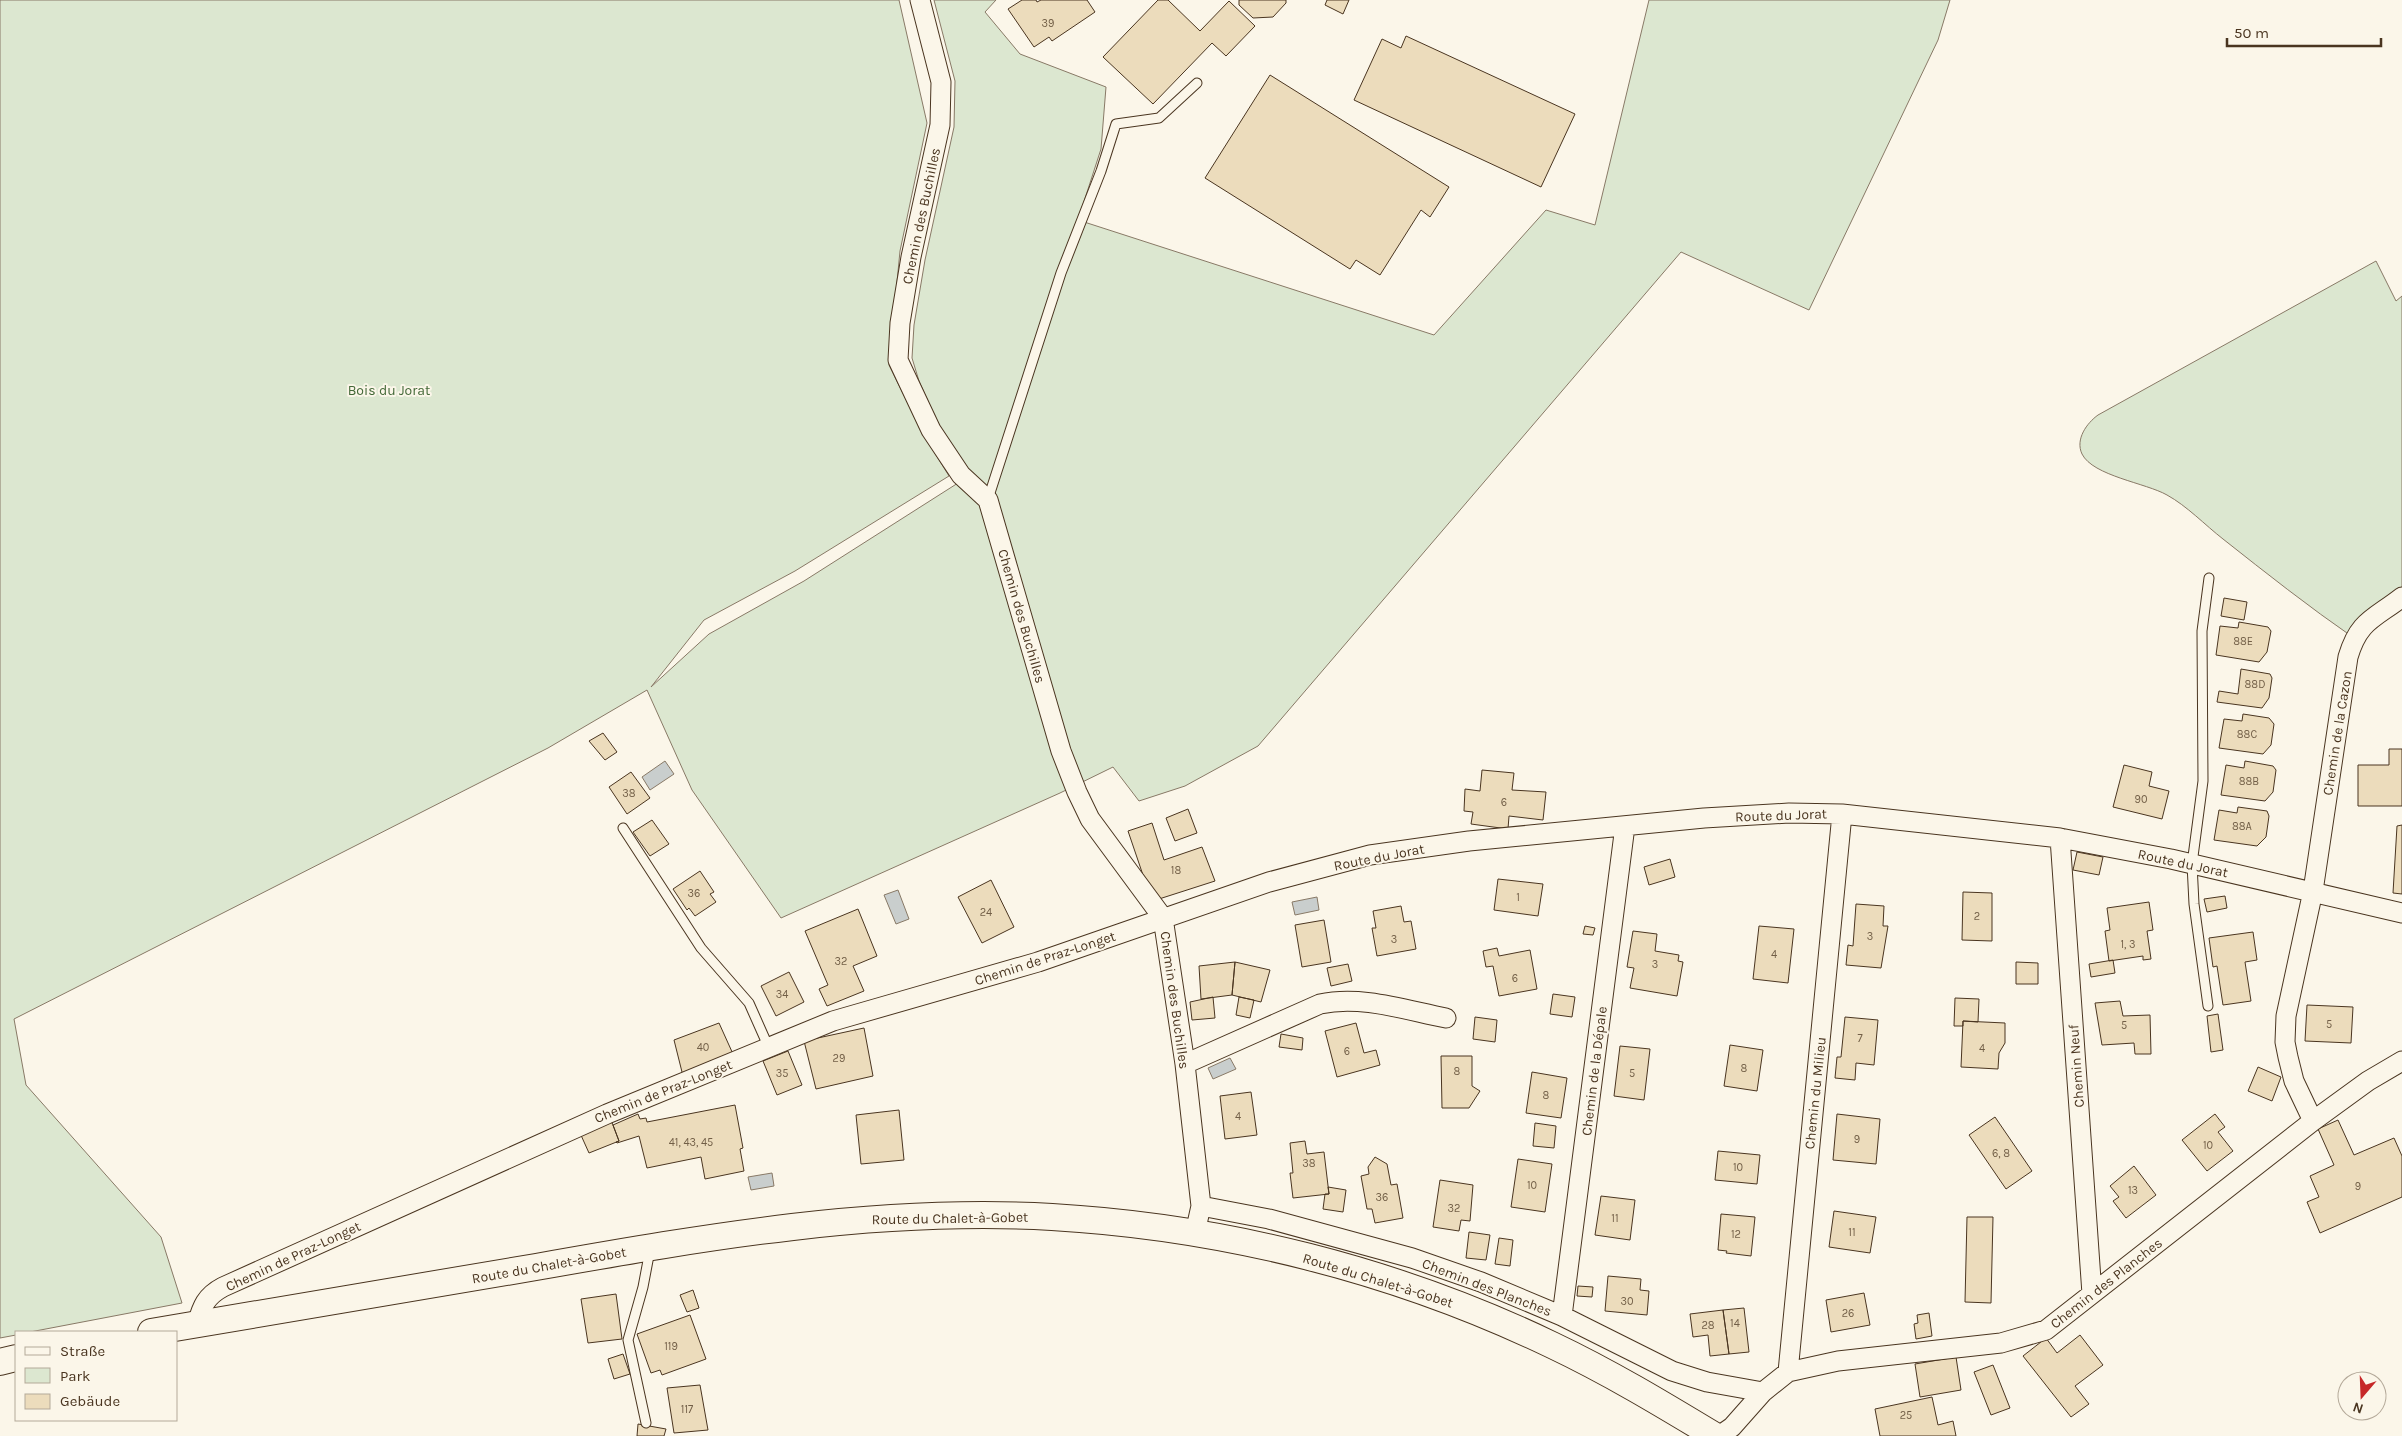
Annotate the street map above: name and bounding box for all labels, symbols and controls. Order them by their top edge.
scale bar [2227,15,2381,47]
house number: 39 [1042,17,1054,30]
text: 50 m [2234,24,2269,42]
street label: Chemin des Buchilles [899,146,944,286]
park label: Bois du Jorat [348,382,430,399]
street label: Chemin des Buchilles [994,547,1049,685]
house number: 88E [2233,635,2253,648]
street label: Chemin de la Cazon [2319,669,2356,797]
house number: 88D [2245,678,2265,691]
house number: 88C [2237,728,2257,741]
house number: 88B [2239,775,2259,788]
house number: 38 [622,787,636,800]
house number: 90 [2135,793,2147,806]
house number: 6 [1501,796,1507,809]
street label: Route du Jorat [1735,805,1827,826]
house number: 88A [2232,820,2253,833]
street label: Route du Jorat [1332,840,1426,875]
street label: Route du Jorat [2136,846,2230,881]
house number: 18 [1171,864,1181,877]
house number: 36 [688,887,700,900]
house number: 1 [1516,891,1520,904]
house number: 24 [980,906,992,919]
house number: 2 [1974,910,1980,923]
street label: Chemin de Praz-Longet [973,928,1118,989]
street label: Chemin des Buchilles [1156,930,1193,1070]
house number: 3 [1867,930,1873,943]
house number: 3 [1391,933,1397,946]
house number: 1, 3 [2120,938,2136,951]
house number: 4 [1771,948,1777,961]
house number: 32 [835,955,847,968]
house number: 3 [1652,958,1658,971]
house number: 6 [1512,972,1518,985]
house number: 34 [776,988,788,1001]
street label: Chemin de la Dépale [1578,1005,1611,1137]
house number: 5 [2326,1018,2332,1031]
house number: 5 [2121,1019,2127,1032]
street label: Chemin Neuf [2065,1024,2088,1108]
house number: 7 [1857,1032,1863,1045]
street label: Chemin du Milieu [1801,1036,1830,1150]
house number: 40 [697,1041,709,1054]
house number: 4 [1979,1042,1985,1055]
house number: 6 [1344,1045,1350,1058]
house number: 29 [833,1052,845,1065]
street label: Chemin de Praz-Longet [592,1056,735,1127]
house number: 8 [1741,1062,1748,1075]
house number: 8 [1454,1065,1461,1078]
house number: 35 [776,1067,788,1080]
house number: 5 [1629,1067,1635,1080]
house number: 8 [1543,1089,1550,1102]
house number: 4 [1235,1110,1241,1123]
house number: 9 [1854,1133,1860,1146]
house number: 41, 43, 45 [669,1136,713,1149]
house number: 10 [2203,1139,2213,1152]
house number: 6, 8 [1992,1147,2010,1160]
house number: 38 [1302,1157,1316,1170]
house number: 10 [1733,1161,1743,1174]
house number: 10 [1527,1179,1537,1192]
house number: 9 [2355,1180,2361,1193]
house number: 13 [2128,1184,2138,1197]
house number: 36 [1376,1191,1388,1204]
house number: 32 [1448,1202,1460,1215]
street label: Route du Chalet-à-Gobet [872,1209,1028,1228]
house number: 11 [1611,1212,1619,1225]
street label: Chemin de Praz-Longet [223,1218,363,1295]
house number: 11 [1848,1226,1856,1239]
house number: 12 [1731,1228,1741,1241]
street label: Chemin des Planches [2047,1234,2166,1332]
street label: Route du Chalet-à-Gobet [471,1244,628,1287]
street label: Route du Chalet-à-Gobet [1301,1249,1455,1311]
street label: Chemin des Planches [1420,1255,1554,1320]
house number: 30 [1620,1295,1634,1308]
house number: 26 [1842,1307,1854,1320]
house number: 14 [1730,1317,1740,1330]
house number: 28 [1701,1319,1715,1332]
legend [15,1331,178,1421]
house number: 119 [664,1340,678,1353]
text: Straße [60,1342,105,1360]
text: Park [60,1367,90,1385]
north arrow [2337,1371,2387,1421]
text: Gebäude [60,1392,120,1410]
text: N [2350,1398,2365,1417]
house number: 117 [681,1403,693,1416]
house number: 25 [1900,1409,1912,1422]

